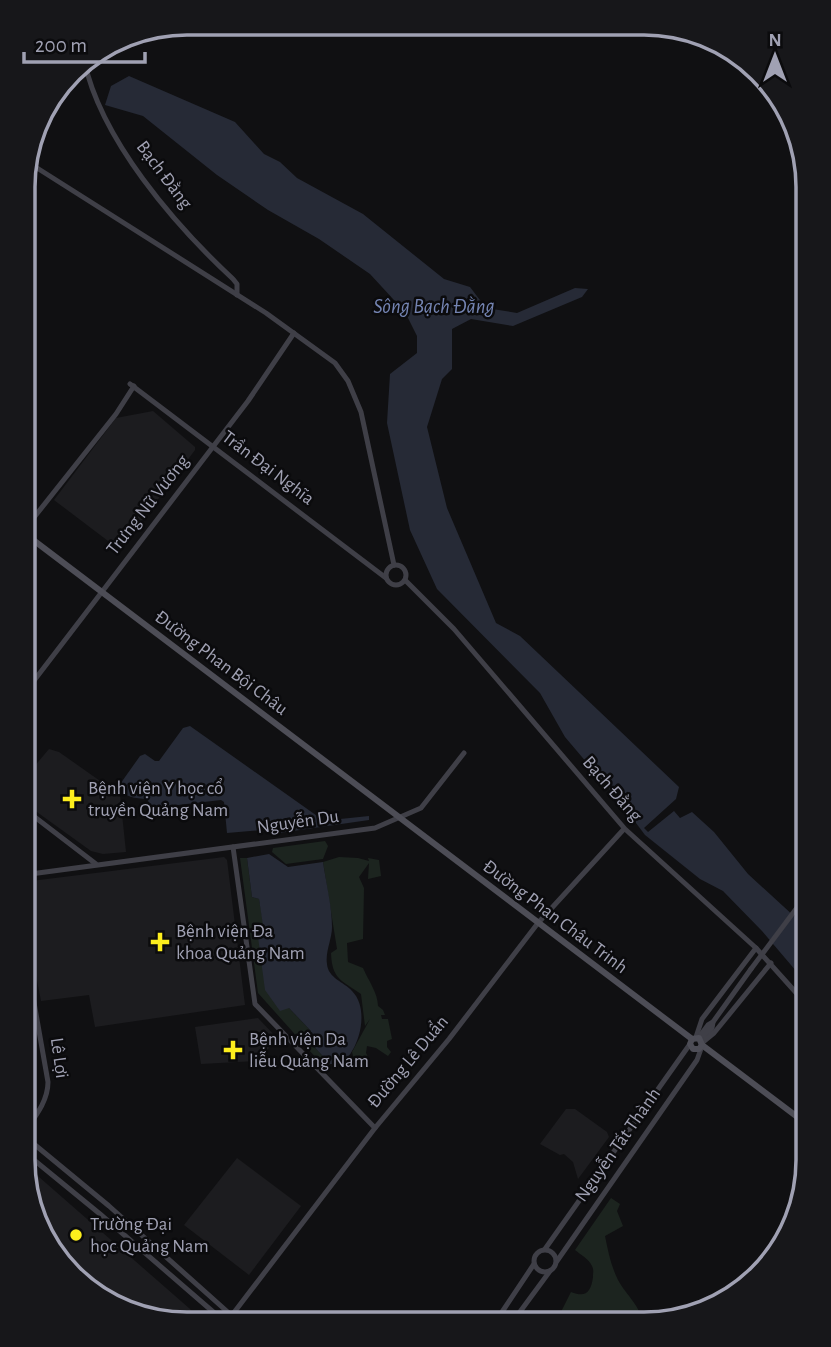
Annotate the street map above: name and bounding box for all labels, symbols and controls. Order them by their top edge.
scale bar [24,21,145,65]
north arrow [740,21,810,91]
text: N [768,31,782,50]
text: 200 m [35,35,87,56]
street label: Bạch Đằng [132,137,196,213]
water label: Sông Bạch Đằng [373,296,495,317]
street label: Trần Đại Nghĩa [218,427,318,509]
street label: Trưng Nữ Vương [103,451,193,559]
street label: Đường Phan Bội Châu [151,607,291,719]
street label: Bạch Đằng [579,753,646,826]
place label: Bệnh viện Y học cổ truyền Quảng Nam [88,778,228,820]
marker: Bệnh viện Y học cổ truyền Quảng Nam [62,789,82,809]
street label: Nguyễn Du [256,806,341,837]
street label: Đường Phan Châu Trinh [479,857,631,977]
place label: Bệnh viện Đa khoa Quảng Nam [176,922,305,963]
marker: Bệnh viện Đa khoa Quảng Nam [150,932,170,952]
street label: Đường Lê Duẩn [363,1011,452,1112]
place label: Bệnh viện Da liễu Quảng Nam [249,1030,369,1071]
street label: Lê Lợi [47,1036,71,1080]
marker: Bệnh viện Da liễu Quảng Nam [223,1040,243,1060]
street label: Nguyễn Tất Thành [571,1084,664,1205]
place label: Trường Đại học Quảng Nam [90,1215,209,1256]
marker: Trường Đại học Quảng Nam [68,1227,84,1243]

